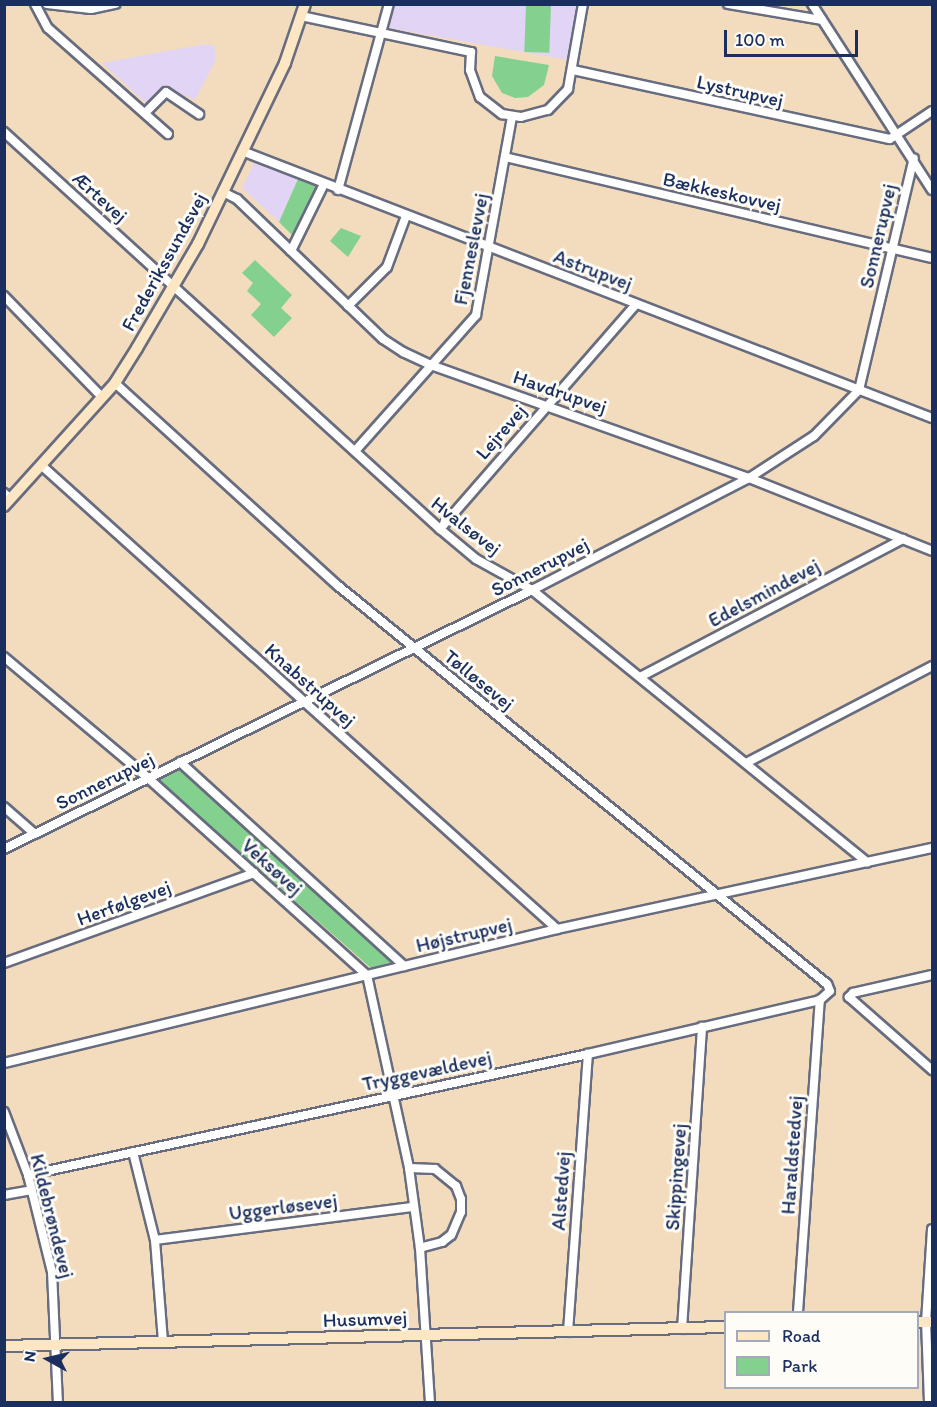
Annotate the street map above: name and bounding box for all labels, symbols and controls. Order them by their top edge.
scale bar [727,18,860,56]
text: 100 m [735,29,785,51]
street label: Lystrupvej [694,69,786,113]
street label: Ærtevej [68,166,132,228]
street label: Bækkeskovvej [660,167,784,217]
street label: Sonnerupvej [854,182,902,290]
street label: Frederikssundsvej [116,188,212,336]
street label: Fjenneslevvej [448,191,494,307]
street label: Astrupvej [550,244,636,296]
street label: Havdrupvej [510,365,610,419]
street label: Lejrevej [470,399,532,465]
street label: Hvalsøvej [426,491,506,561]
street label: Sonnerupvej [487,532,593,602]
street label: Edelsmindevej [704,554,824,632]
street label: Knabstrupvej [260,638,360,732]
street label: Tølløsevej [439,644,519,716]
street label: Sonnerupvej [52,747,158,815]
street label: Veksøvej [237,833,307,901]
street label: Herfølgevej [74,875,174,931]
street label: Højstrupvej [414,912,514,958]
street label: Tryggevældevej [360,1046,494,1096]
street label: Haraldstedvej [776,1095,808,1215]
street label: Skippingevej [660,1123,692,1231]
street label: Kildebrøndevej [25,1151,79,1281]
street label: Alstedvej [546,1151,576,1231]
street label: Uggerløsevej [227,1188,339,1226]
street label: Husumvej [322,1306,408,1332]
legend [724,1311,919,1389]
text: Road [782,1325,821,1347]
north arrow [18,1329,78,1389]
text: N [20,1350,40,1363]
text: Park [782,1355,817,1377]

